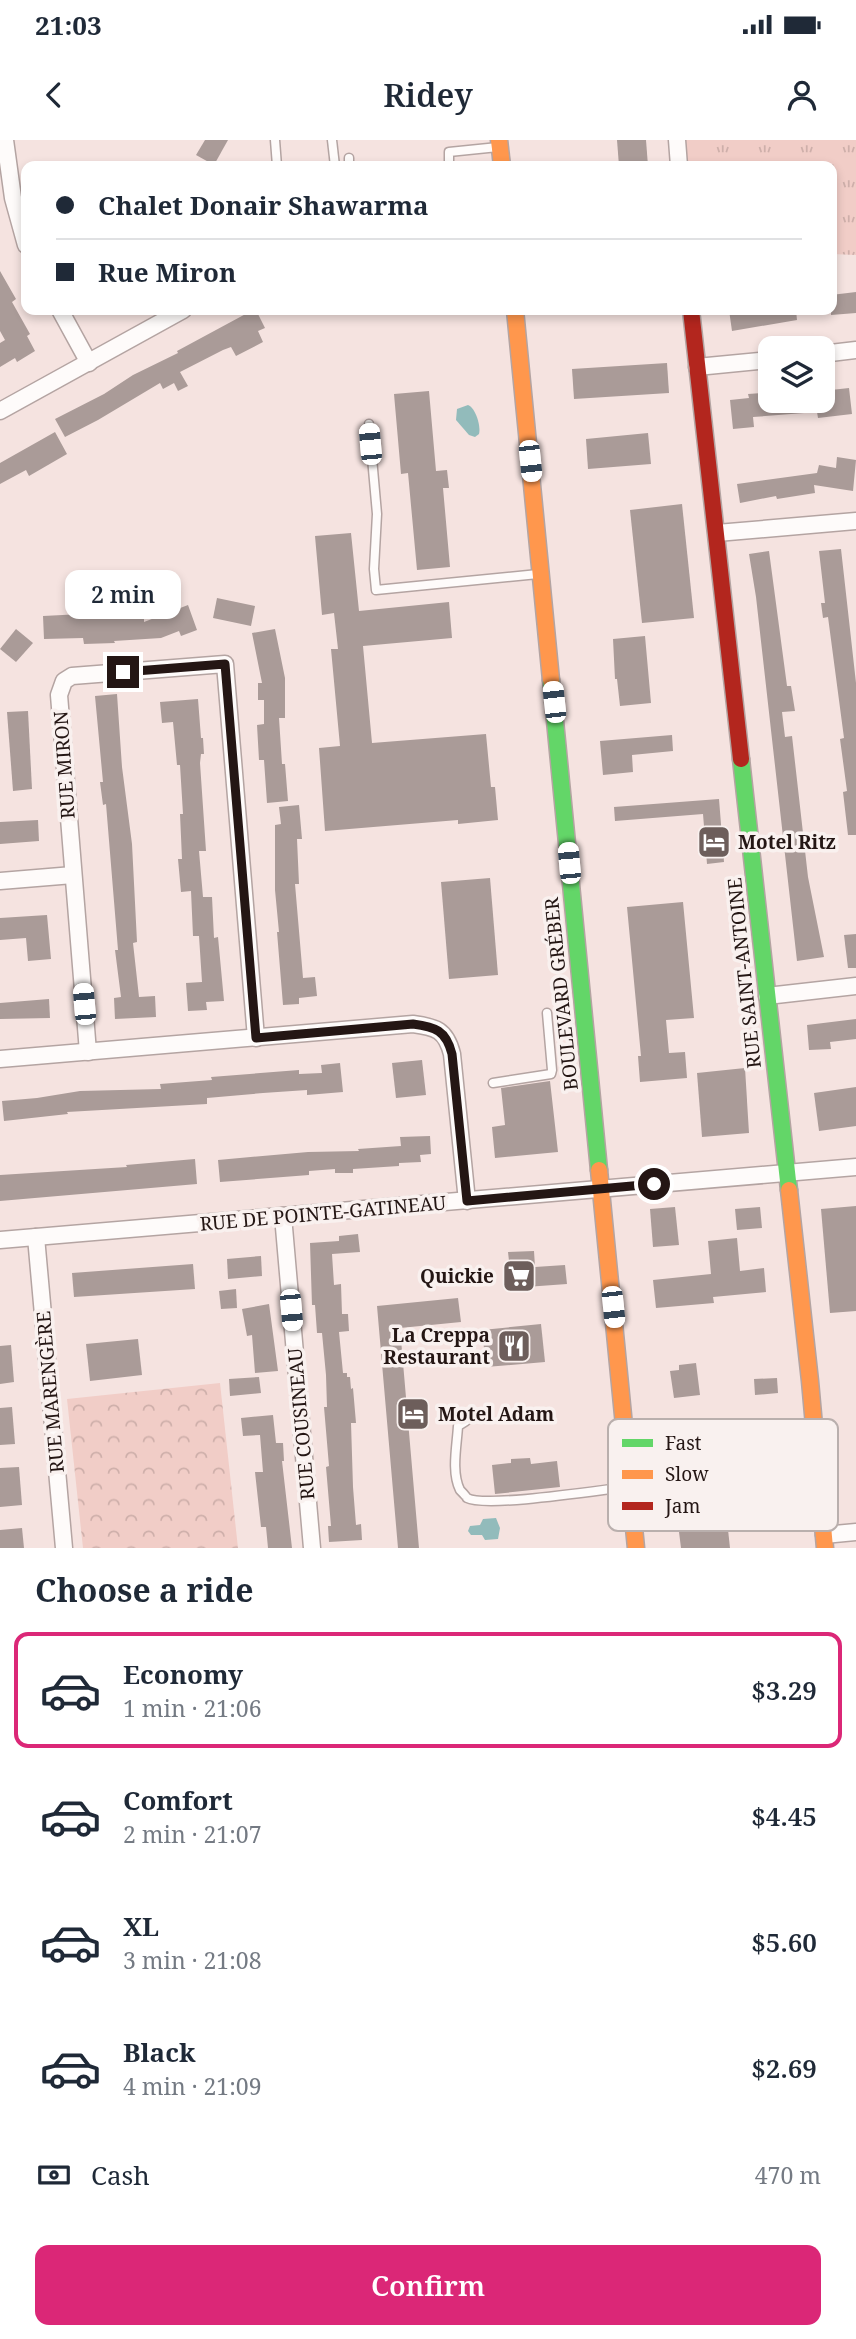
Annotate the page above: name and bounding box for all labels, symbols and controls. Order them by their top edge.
text: 21:03 [35,7,102,43]
text: Ridey [383,73,473,116]
icon: back [35,76,73,114]
icon: person [783,76,821,114]
text: Chalet Donair Shawarma [98,187,429,223]
text: Rue Miron [98,254,236,290]
map controls [758,336,835,413]
button: layers [758,336,835,413]
car [358,422,383,466]
car [518,439,543,483]
callout: 2 min [65,570,181,620]
text: 2 min [91,578,155,610]
route end [107,656,139,688]
car [542,680,567,724]
street label: RUE MIRON [47,710,81,820]
hotel icon: Motel Ritz [695,823,733,861]
place label: Motel Ritz [738,829,836,855]
car [557,841,582,885]
street label: RUE SAINT-ANTOINE [721,876,767,1070]
street label: BOULEVARD GRÉBER [538,896,584,1092]
car [72,982,97,1026]
route start [638,1168,670,1200]
street label: RUE DE POINTE-GATINEAU [199,1189,448,1237]
supermarket icon: Quickie [500,1257,538,1295]
place label: Quickie [420,1263,494,1289]
car [601,1285,626,1329]
car [279,1288,304,1332]
street label: RUE MARENGÈRE [30,1310,70,1474]
place label: La Creppa Restaurant [383,1322,490,1370]
restaurant icon: La Creppa Restaurant [495,1327,533,1365]
street label: RUE COUSINEAU [281,1347,321,1501]
hotel icon: Motel Adam [394,1395,432,1433]
place label: Motel Adam [438,1401,555,1427]
legend [608,1419,838,1531]
text: Fast [665,1430,702,1456]
text: Slow [665,1461,709,1487]
text: Jam [664,1493,700,1519]
text: Choose a ride [35,1568,254,1611]
text: Economy [123,1656,243,1692]
icon: car [39,1659,102,1722]
text: $3.29 [751,1672,817,1708]
text: 1 min · 21:06 [123,1692,261,1724]
text: Comfort [123,1782,233,1818]
icon: car [39,1785,102,1848]
text: $4.45 [751,1798,817,1834]
text: 2 min · 21:07 [123,1818,261,1850]
text: XL [123,1908,159,1944]
icon: car [39,1911,102,1974]
text: $5.60 [751,1924,817,1960]
text: 3 min · 21:08 [123,1944,261,1976]
text: Black [123,2034,196,2070]
icon: car [39,2037,102,2100]
text: $2.69 [751,2050,817,2086]
text: 4 min · 21:09 [123,2070,261,2102]
icon: cash [35,2156,73,2194]
text: Cash [91,2157,150,2193]
text: 470 m [755,2159,821,2191]
button: Confirm [35,2245,821,2325]

